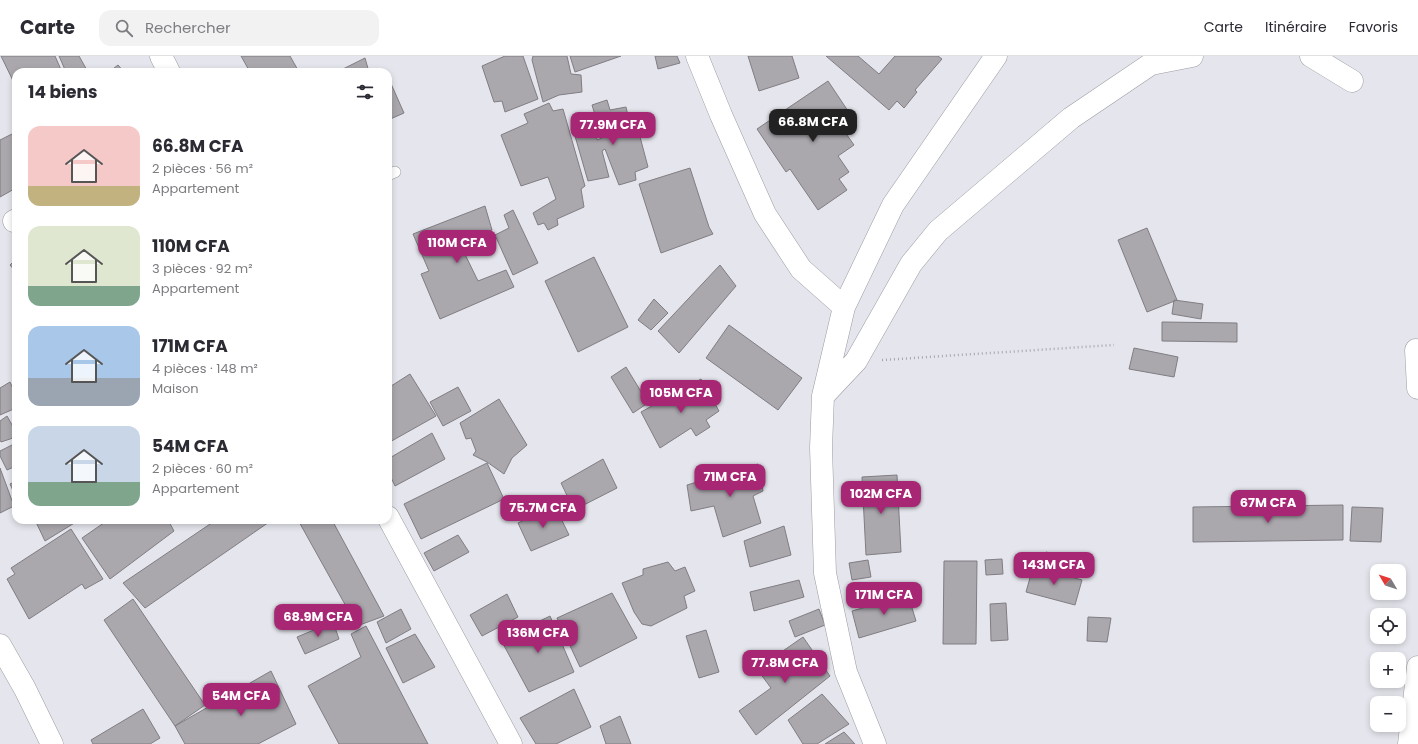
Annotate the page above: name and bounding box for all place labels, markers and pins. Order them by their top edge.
pin: 66.8M CFA [767,109,859,143]
pin: 77.9M CFA [567,112,659,146]
pin: 110M CFA [416,230,498,264]
pin: 105M CFA [640,380,722,414]
pin: 71M CFA [693,464,767,498]
pin: 102M CFA [840,481,922,515]
pin: 67M CFA [1231,490,1305,524]
pin: 75.7M CFA [497,495,589,529]
pin: 143M CFA [1013,552,1095,586]
pin: 171M CFA [843,582,925,616]
pin: 68.9M CFA [272,604,364,638]
pin: 136M CFA [497,620,579,654]
pin: 77.8M CFA [739,650,831,684]
pin: 54M CFA [204,683,278,717]

